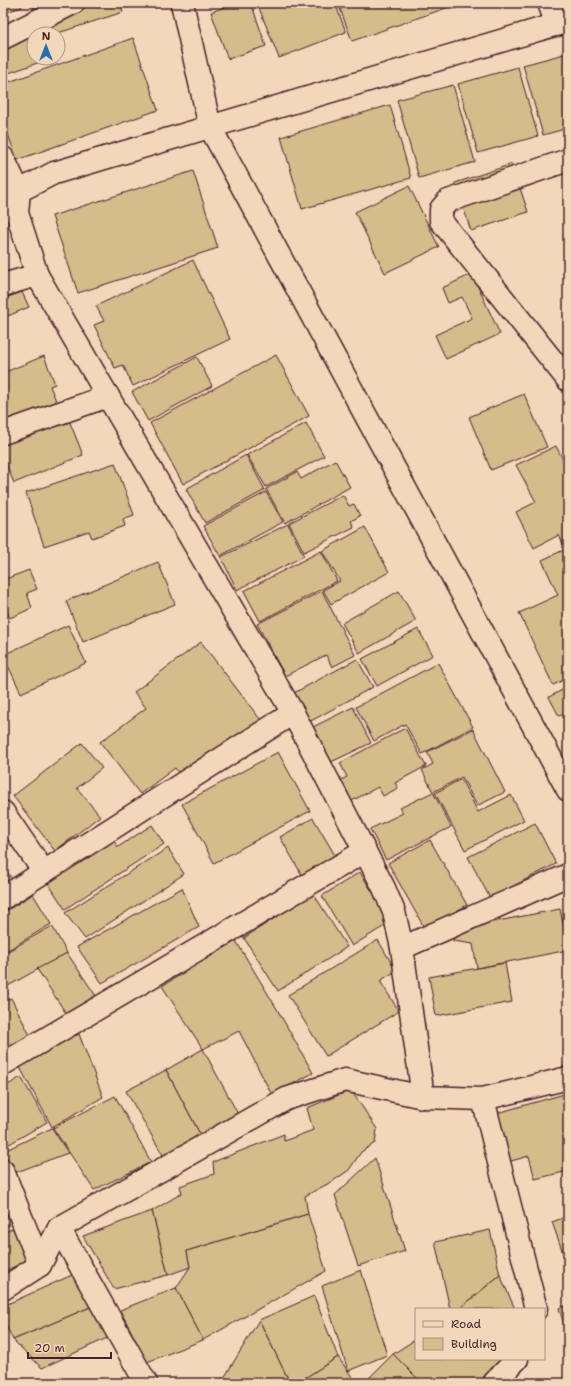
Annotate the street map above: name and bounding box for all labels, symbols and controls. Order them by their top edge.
north arrow [26,26,66,66]
text: N [42,29,51,44]
legend [415,1308,545,1360]
text: Road [451,1316,482,1332]
scale bar [28,1334,111,1360]
text: Building [451,1336,497,1352]
text: 20 m [34,1340,65,1356]

